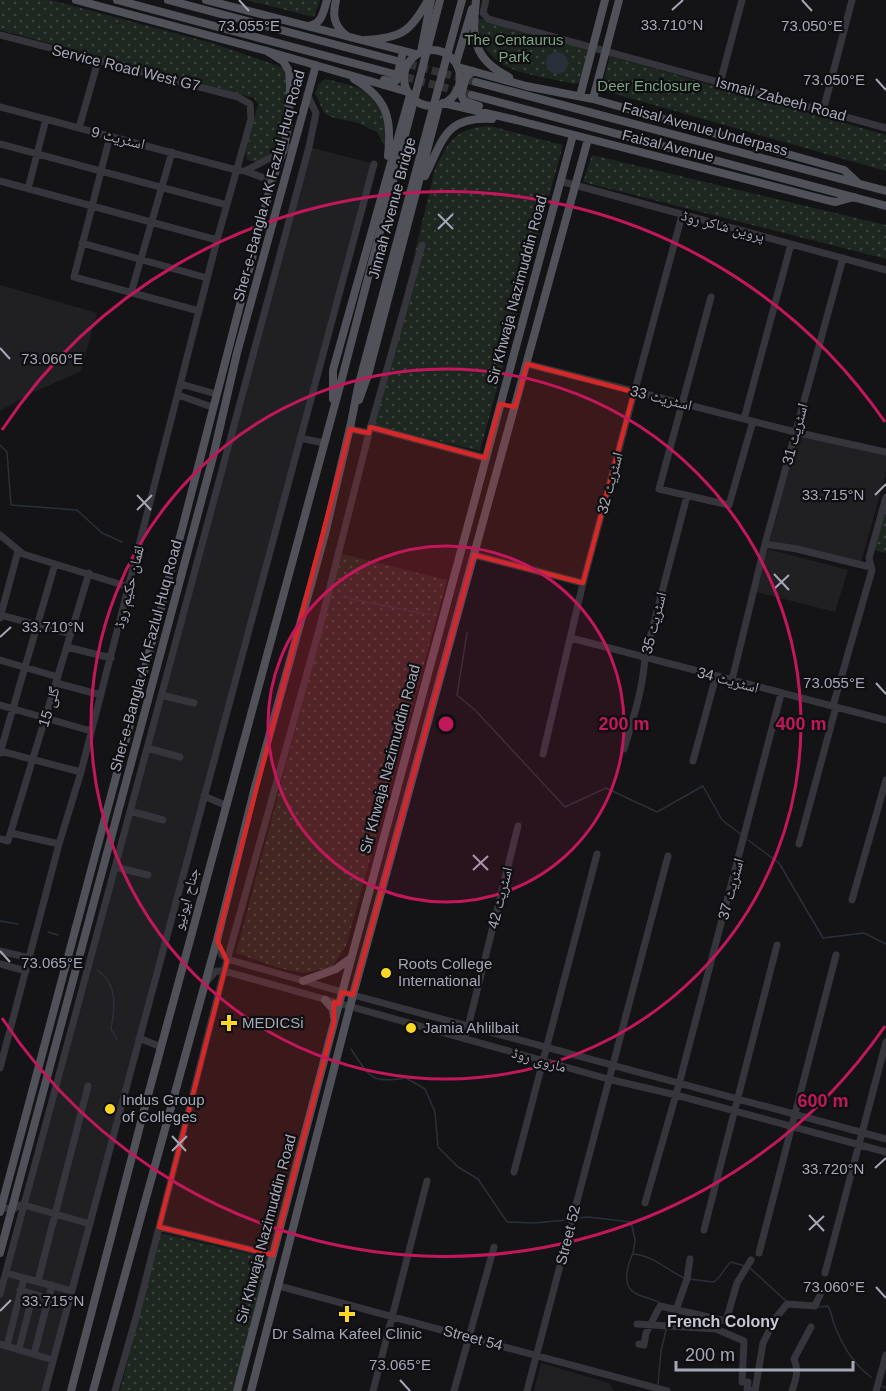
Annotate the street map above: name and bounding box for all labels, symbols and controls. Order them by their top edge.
text: 33.710°N [641,16,703,33]
text: 73.055°E [218,17,280,34]
text: 73.050°E [781,17,843,34]
park label: The Centaurus Park [464,31,564,65]
street label: Service Road West G7 [50,41,202,94]
street label: Sher-e-Bangla A K Fazlul Huq Road [229,68,308,304]
text: 73.050°E [803,71,865,88]
street label: Ismail Zabeeh Road [714,73,848,124]
park label: Deer Enclosure [597,77,701,94]
street label: Faisal Avenue Underpass [620,98,790,160]
street label: اسٹریٹ 9 [89,123,147,153]
street label: Faisal Avenue [620,126,716,166]
street label: Jinnah Avenue Bridge [364,135,419,280]
street label: Sir Khwaja Nazimuddin Road [483,193,550,386]
street label: پروین شاکر روڈ [679,206,767,247]
text: 73.060°E [21,350,83,367]
street label: اسٹریٹ 33 [628,382,694,414]
street label: اسٹریٹ 31 [778,401,812,467]
street label: اسٹریٹ 32 [593,450,627,516]
text: 33.715°N [802,486,864,503]
street label: Sher-e-Bangla A K Fazlul Huq Road [106,538,185,774]
street label: لقمان حکیم روڈ [110,544,149,631]
street label: اسٹریٹ 35 [638,590,670,656]
text: 33.710°N [22,618,84,635]
street label: Sir Khwaja Nazimuddin Road [356,662,423,855]
street label: اسٹریٹ 34 [695,663,761,697]
text: 73.055°E [803,674,865,691]
street label: گلی 15 [34,684,65,730]
centre of rings [436,714,456,734]
text: 200 m [598,714,650,734]
text: 400 m [775,714,827,734]
street label: اسٹریٹ 37 [714,856,748,922]
street label: جناح ایونیو [169,865,204,932]
street label: اسٹریٹ 42 [484,865,516,931]
text: 73.065°E [21,954,83,971]
place label: Roots College International [398,955,492,989]
marker: Roots College International [379,966,393,980]
marker: MEDICSi [220,1014,238,1032]
place label: MEDICSi [242,1014,304,1031]
place label: Jamia Ahlilbait [423,1019,520,1036]
marker: Jamia Ahlilbait [404,1021,418,1035]
street label: ماروی روڈ [509,1044,569,1077]
place label: Indus Group of Colleges [122,1091,205,1125]
text: 600 m [797,1091,849,1111]
marker: Indus Group of Colleges [103,1102,117,1116]
street label: Sir Khwaja Nazimuddin Road [232,1132,299,1325]
text: 33.720°N [802,1160,864,1177]
street label: Street 52 [552,1203,583,1266]
text: 73.060°E [803,1278,865,1295]
text: 33.715°N [22,1292,84,1309]
marker: Dr Salma Kafeel Clinic [338,1305,356,1323]
district label: French Colony [667,1313,779,1330]
street label: Street 54 [442,1321,505,1354]
place label: Dr Salma Kafeel Clinic [272,1325,423,1342]
scale bar [676,1334,853,1372]
text: 200 m [685,1345,735,1365]
text: 73.065°E [369,1356,431,1373]

